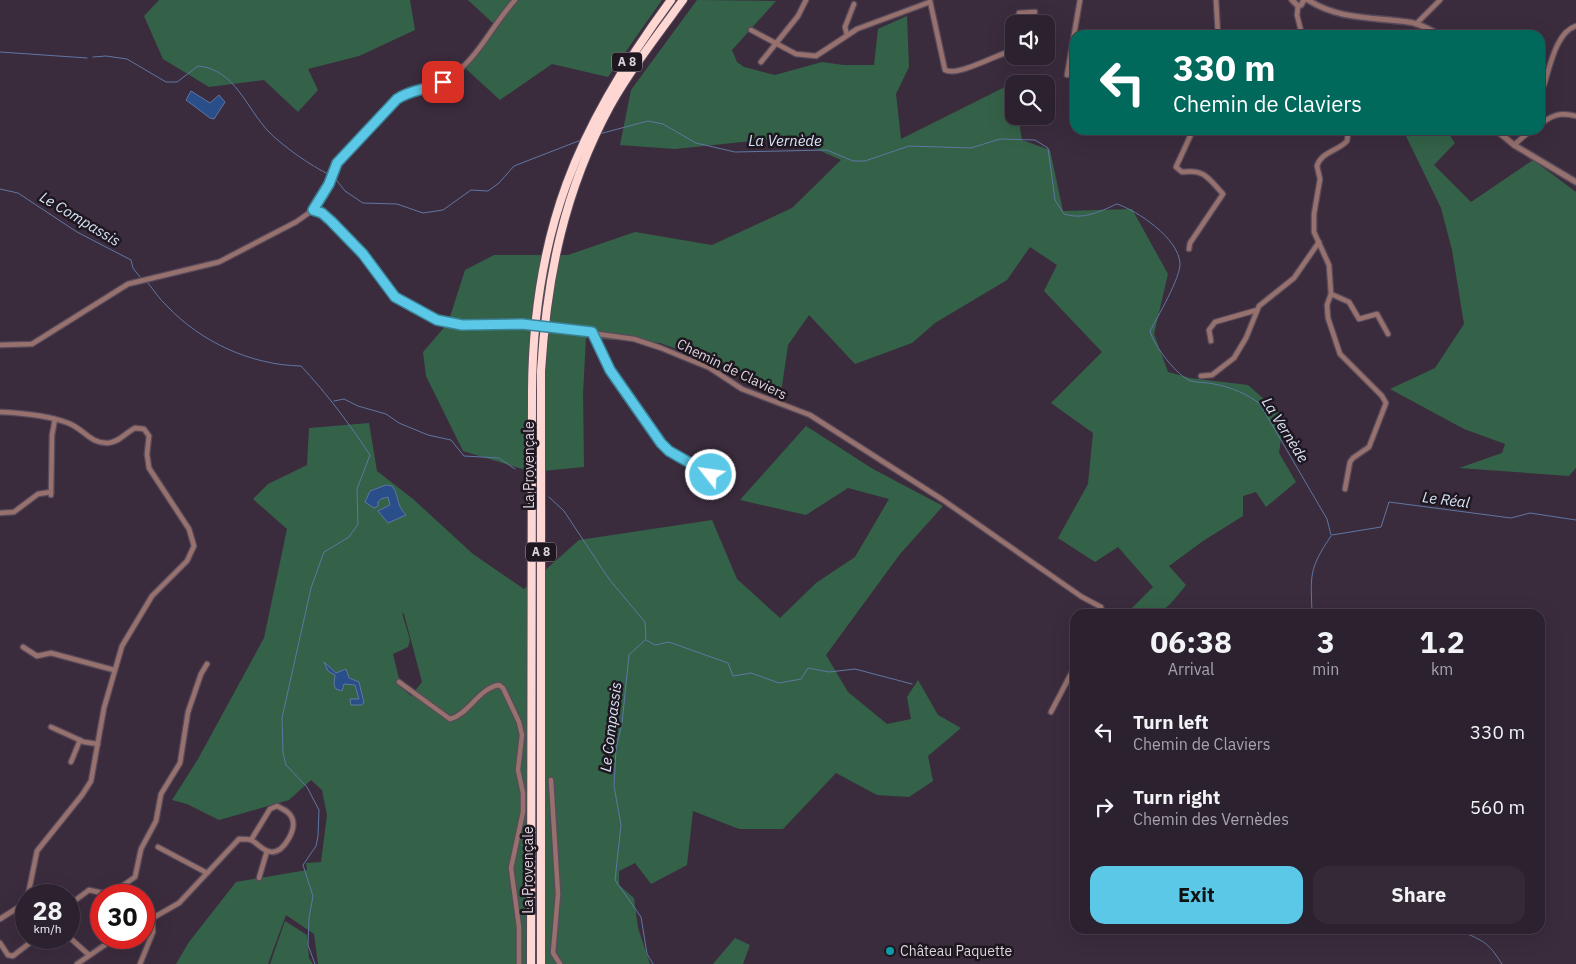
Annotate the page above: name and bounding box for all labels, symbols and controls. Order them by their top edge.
map controls [1005,15,1055,125]
button: sound [1005,15,1055,65]
text: 330 m [1173,45,1276,91]
icon: left [1090,50,1155,115]
road number: A 8 [612,52,642,72]
pin [422,61,464,103]
icon: arrive [429,68,457,96]
button: search [1005,75,1055,125]
text: Chemin de Claviers [1173,89,1362,118]
water label: La Vernède [748,131,822,150]
water label: Le Compassis [37,187,124,250]
street label: Chemin de Claviers [674,335,790,404]
water label: La Vernède [1258,394,1313,466]
street label: La Provençale [520,421,538,509]
position arrow [684,448,736,500]
water label: Le Réal [1421,487,1471,512]
road number: A 8 [526,542,556,562]
text: 06:38 [1150,622,1232,661]
text: 3 [1317,622,1335,661]
text: 1.2 [1419,622,1465,661]
text: Arrival [1168,659,1214,679]
text: min [1312,659,1339,679]
text: km [1431,659,1453,679]
water label: Le Compassis [596,681,625,773]
text: Turn left [1133,710,1209,734]
icon: left [1090,718,1118,746]
text: 330 m [1470,720,1525,744]
text: Chemin de Claviers [1133,734,1271,754]
text: Turn right [1133,785,1220,809]
icon: right [1090,793,1118,821]
text: 560 m [1470,795,1525,819]
text: Chemin des Vernèdes [1133,809,1289,829]
street label: La Provençale [519,826,537,914]
button: Exit [1090,866,1303,924]
button: Share [1313,866,1525,924]
speed limit sign: 30 [90,884,155,949]
text: 28 [32,894,63,927]
text: km/h [33,921,62,936]
place label: Château Paquette [900,942,1013,960]
marker: Château Paquette [884,945,896,957]

